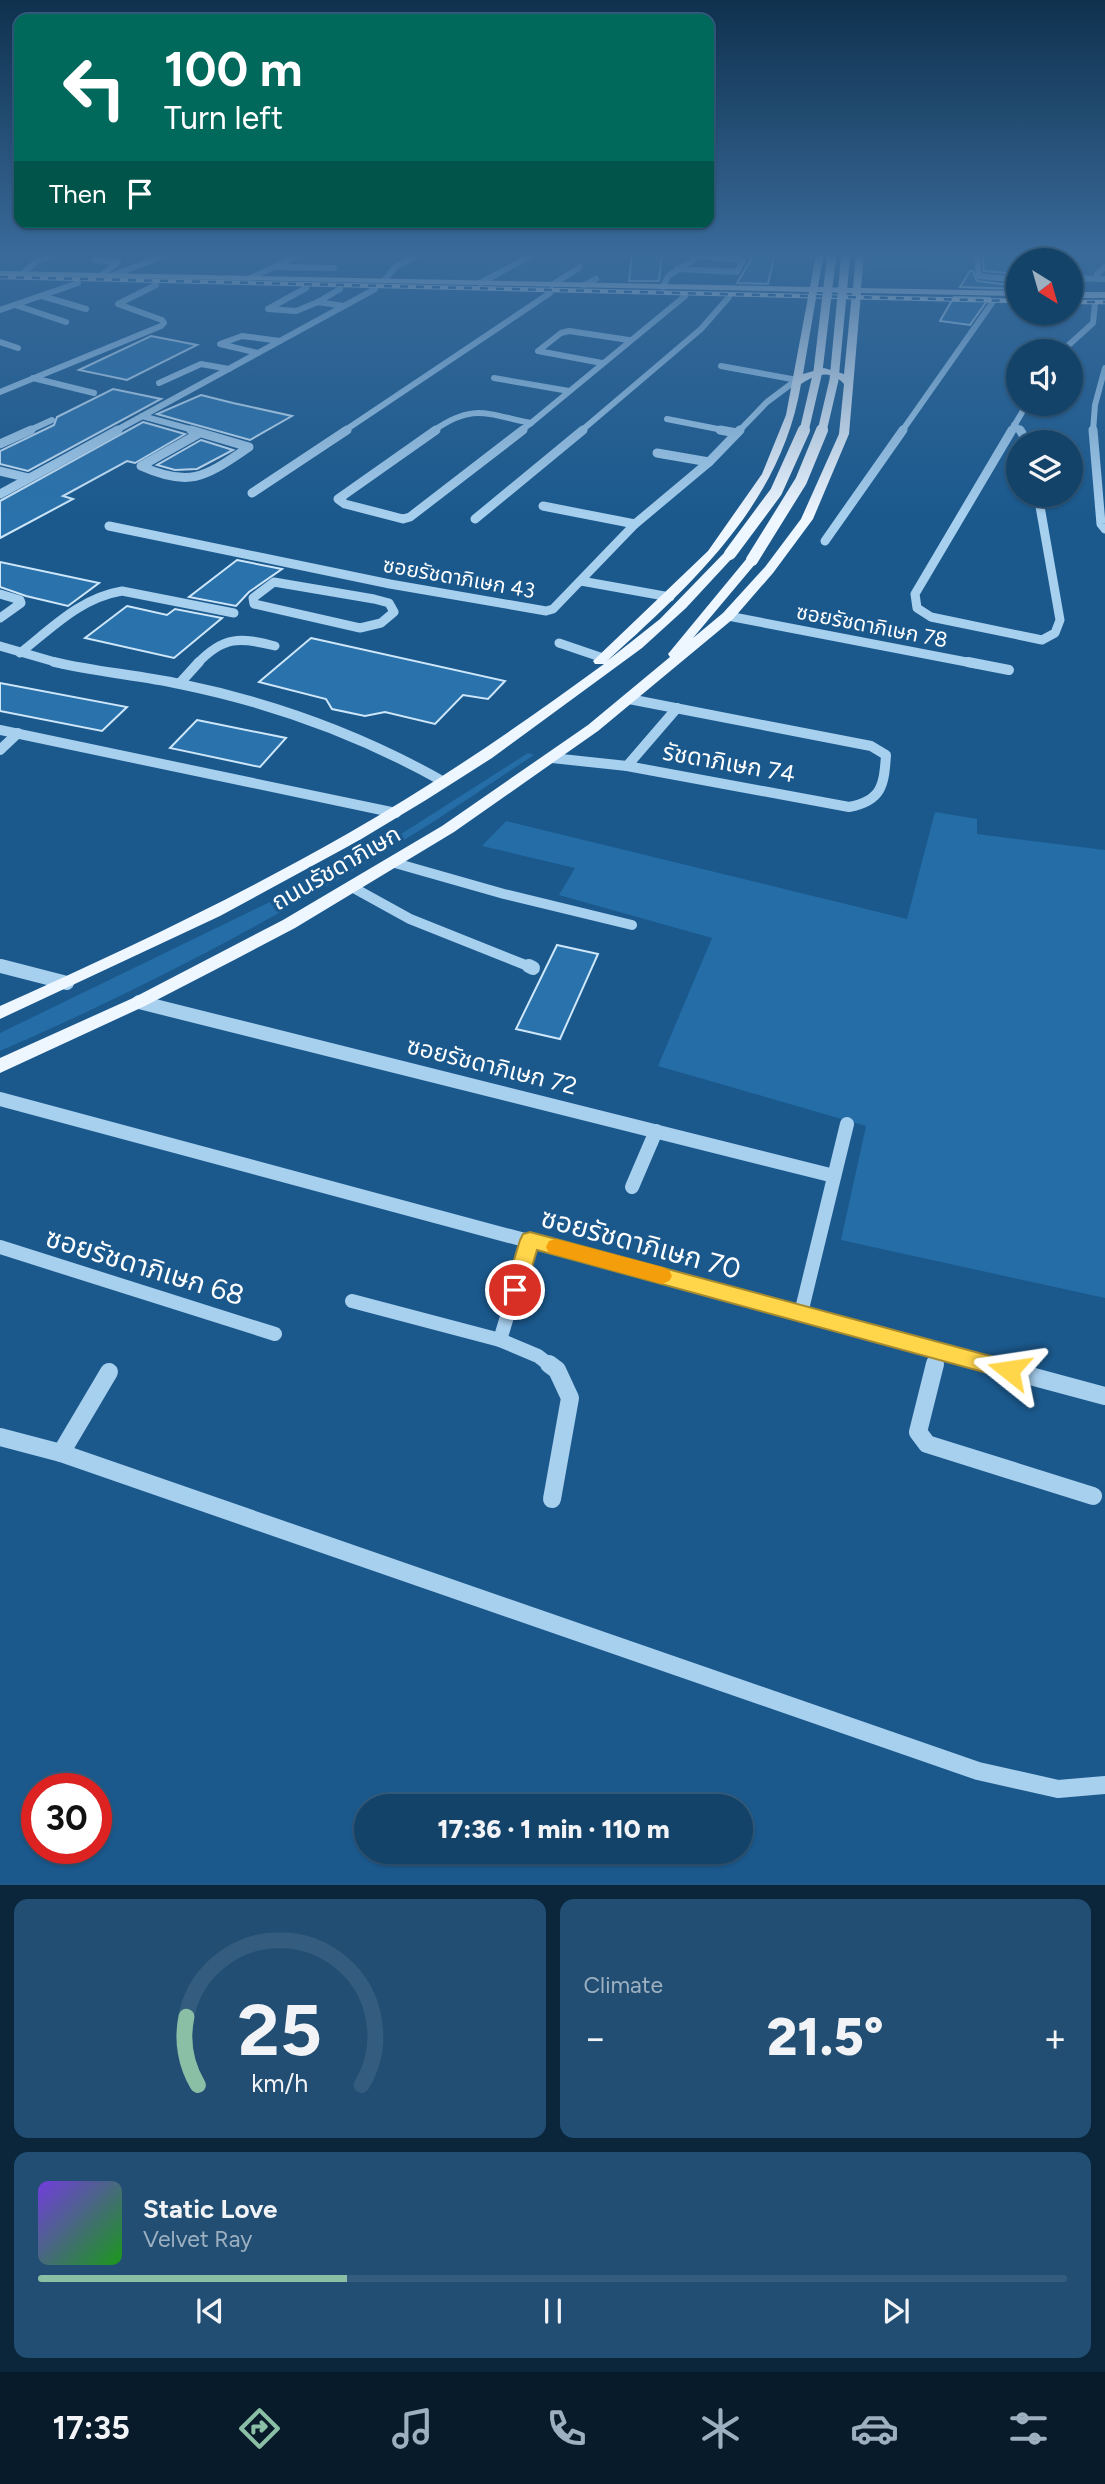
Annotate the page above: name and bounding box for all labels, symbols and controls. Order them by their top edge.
text: 100 m [164,39,303,98]
icon: left [49,42,140,133]
text: Turn left [164,99,283,137]
icon: arrive [121,175,159,213]
text: Then [49,178,107,210]
north arrow [1006,248,1083,326]
map controls [1006,248,1083,507]
button: sound [1006,339,1083,416]
button: layers [1006,430,1083,507]
street label: ซอยรัชดาภิเษก 43 [381,552,537,603]
street label: ซอยรัชดาภิเษก 78 [794,599,950,652]
street label: รัชดาภิเษก 74 [660,737,798,788]
street label: ถนนรัชดาภิเษก [266,819,406,916]
street label: ซอยรัชดาภิเษก 72 [404,1030,580,1101]
street label: ซอยรัชดาภิเษก 70 [537,1200,745,1286]
street label: ซอยรัชดาภิเษก 68 [42,1220,248,1312]
pin [485,1260,545,1320]
icon: arrive [496,1271,534,1309]
position arrow [972,1333,1046,1407]
speed limit sign: 30 [21,1773,112,1864]
text: 17:36 · 1 min · 110 m [437,1813,670,1845]
text: Climate [584,1971,663,1999]
text: 25 [238,1986,322,2073]
text: 21.5° [767,2006,884,2068]
text: − [584,2015,607,2061]
text: + [1043,2015,1067,2061]
text: km/h [251,2067,308,2097]
text: Static Love [143,2193,277,2225]
text: Velvet Ray [143,2225,252,2253]
icon: previous [191,2292,229,2330]
icon: pause [534,2292,572,2330]
icon: next [877,2292,915,2330]
icon: directions [235,2404,284,2453]
icon: music [388,2404,437,2453]
icon: phone [542,2404,591,2453]
icon: climate [696,2404,745,2453]
icon: car [850,2404,899,2453]
icon: filters [1004,2404,1053,2453]
text: 17:35 [52,2409,130,2447]

